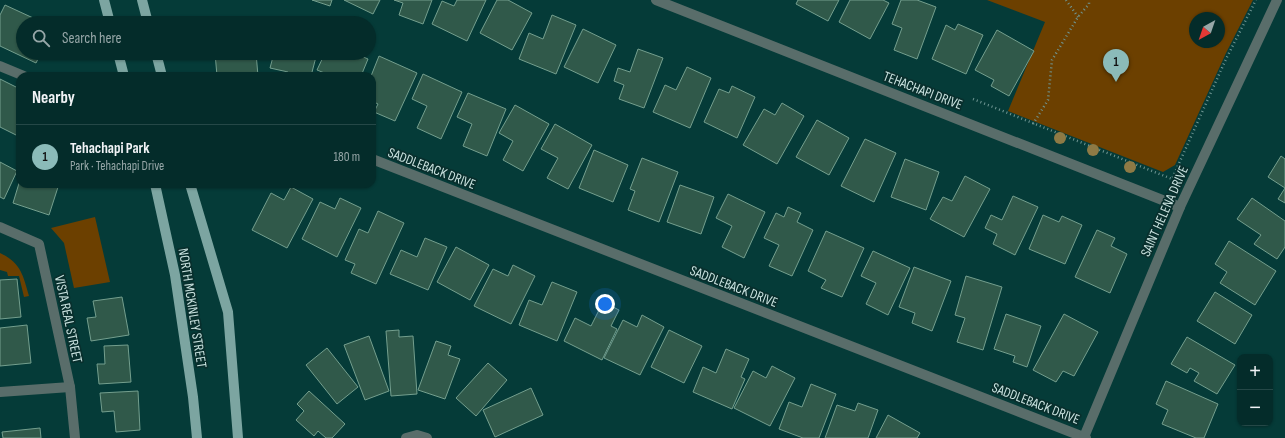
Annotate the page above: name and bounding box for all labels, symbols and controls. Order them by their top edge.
north arrow [1189,12,1225,48]
search box [16,16,376,60]
icon: search [30,27,52,49]
text: Search here [62,29,122,48]
pin: 1 [1103,49,1129,82]
street label: TEHACHAPI DRIVE [881,68,965,113]
text: Nearby [32,88,75,108]
text: Tehachapi Park [70,139,150,158]
street label: SADDLEBACK DRIVE [386,144,478,193]
text: 1 [42,149,48,165]
text: 180 m [334,149,360,165]
text: Park · Tehachapi Drive [70,158,164,174]
street label: SAINT HELENA DRIVE [1137,163,1192,259]
street label: NORTH MCKINLEY STREET [175,247,210,369]
street label: SADDLEBACK DRIVE [688,262,780,311]
street label: VISTA REAL STREET [51,274,86,365]
your location [595,294,615,314]
map controls [1237,354,1273,426]
button: + [1237,354,1273,390]
street label: SADDLEBACK DRIVE [990,379,1082,428]
button: − [1237,390,1273,426]

